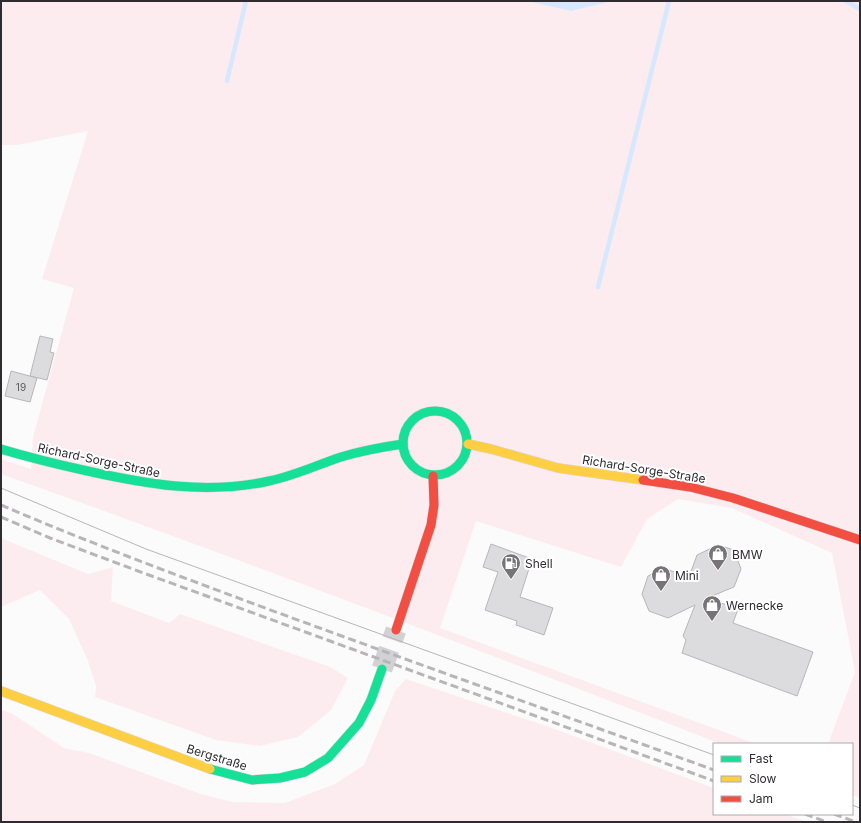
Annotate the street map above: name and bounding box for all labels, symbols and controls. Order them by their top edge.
house number: 19 [16,381,26,393]
street label: Richard-Sorge-Straße [36,440,162,480]
street label: Richard-Sorge-Straße [581,452,707,486]
shop icon: BMW [707,543,729,571]
place label: BMW [732,547,763,562]
fuel station icon: Shell [500,552,522,580]
place label: Shell [525,556,553,571]
shop icon: Mini [650,564,672,592]
place label: Mini [675,568,699,583]
shop icon: Wernecke [701,594,723,622]
place label: Wernecke [726,598,783,613]
street label: Bergstraße [185,741,249,773]
legend [713,743,853,815]
text: Fast [749,751,773,766]
text: Slow [749,771,777,786]
text: Jam [749,791,773,806]

